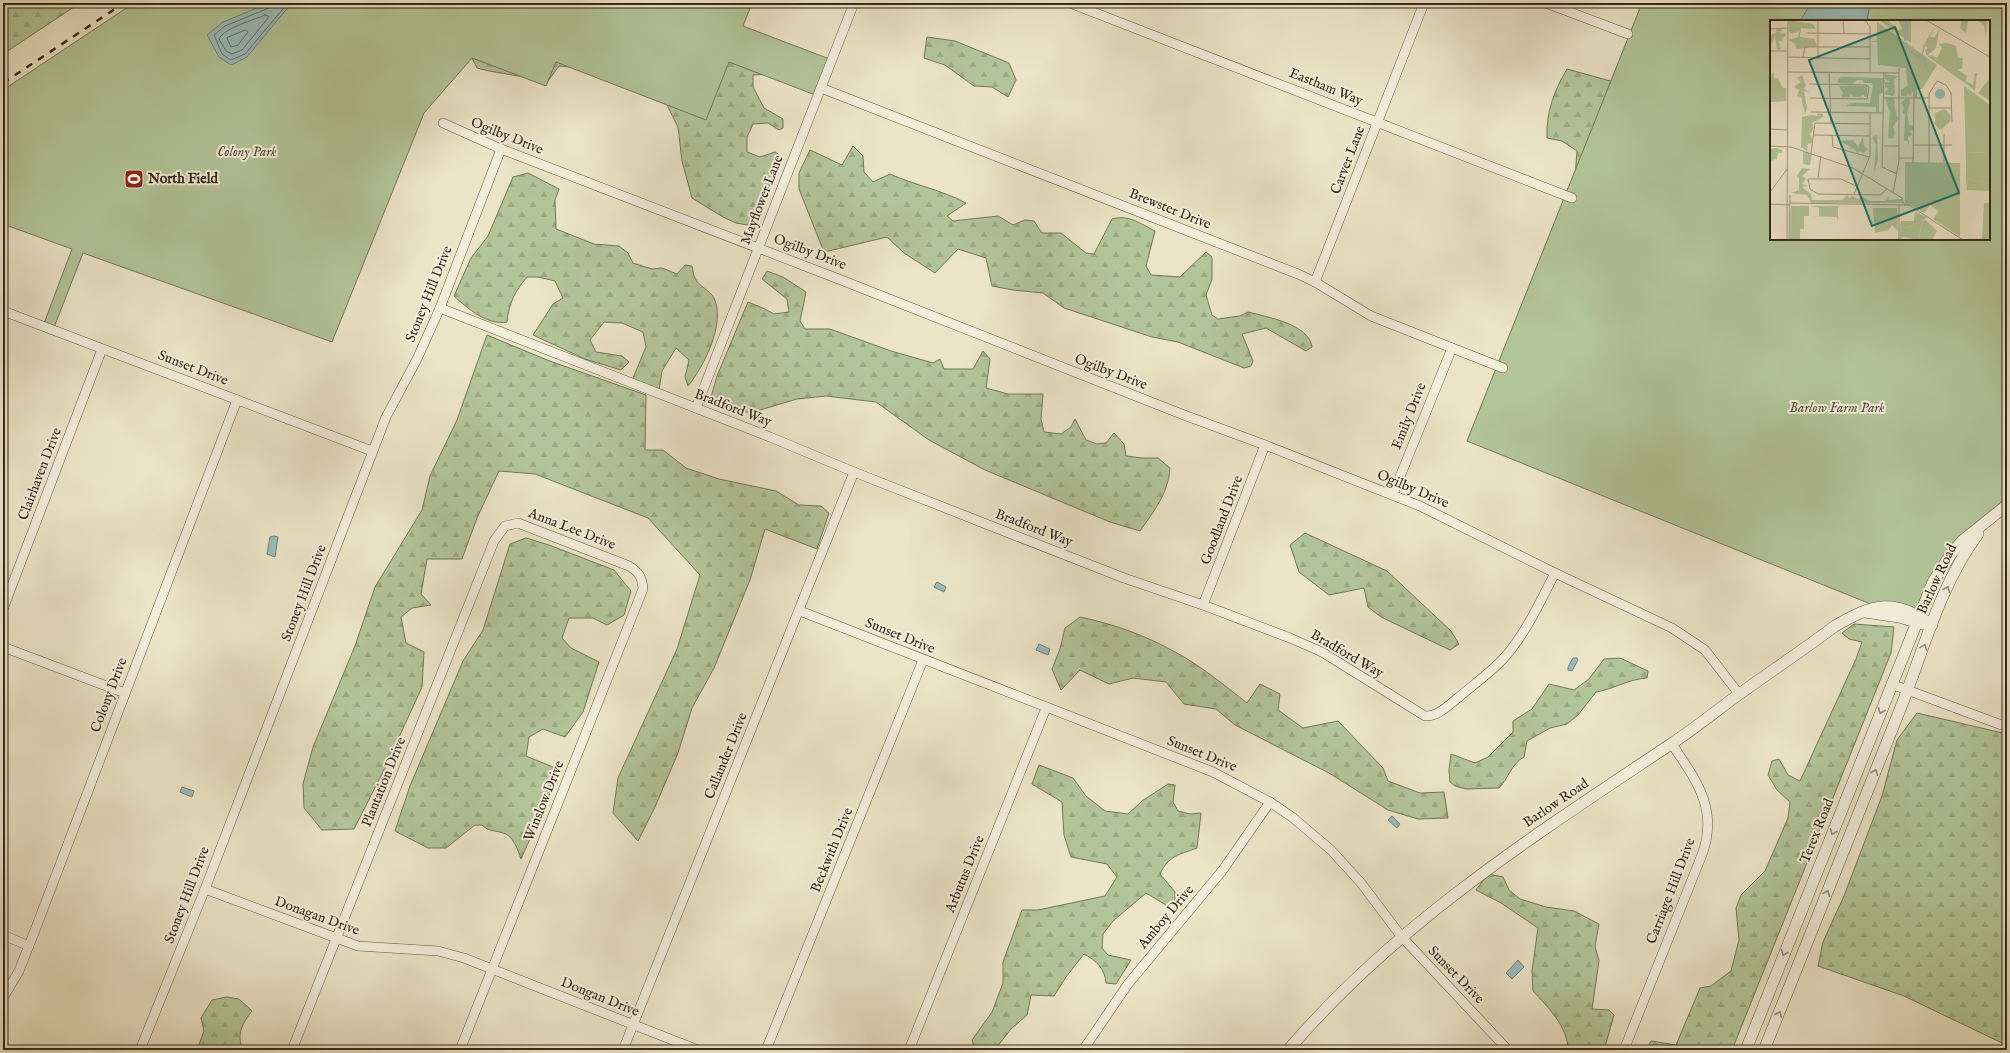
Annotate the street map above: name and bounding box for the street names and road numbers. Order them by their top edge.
street label: Eastham Way [1286,64,1366,110]
street label: Ogilby Drive [468,113,546,159]
street label: Carver Lane [1327,123,1369,197]
street label: Mayflower Lane [737,152,788,247]
street label: Brewster Drive [1126,184,1214,234]
street label: Ogilby Drive [771,230,850,274]
street label: Stoney Hill Drive [401,243,457,345]
street label: Sunset Drive [155,346,231,390]
street label: Ogilby Drive [1072,350,1151,394]
street label: Emily Drive [1387,379,1431,452]
street label: Bradford Way [692,385,774,431]
street label: Clairhaven Drive [14,425,66,523]
street label: Ogilby Drive [1374,466,1452,512]
street label: Goodland Drive [1197,472,1247,567]
street label: Anna Lee Drive [525,504,619,554]
street label: Bradford Way [993,505,1075,551]
street label: Stoney Hill Drive [277,541,331,644]
street label: Barlow Road [1913,541,1961,617]
street label: Sunset Drive [862,614,938,658]
street label: Bradford Way [1307,626,1387,682]
street label: Colony Drive [87,655,132,735]
street label: Callander Drive [700,709,752,802]
street label: Sunset Drive [1164,732,1240,776]
street label: Plantation Drive [358,734,410,830]
street label: Winslow Drive [520,757,569,844]
street label: Barlow Road [1520,774,1593,832]
street label: Terex Road [1796,795,1838,866]
street label: Beckwith Drive [807,804,857,895]
street label: Arbutus Drive [941,832,989,916]
street label: Carriage Hill Drive [1642,835,1700,947]
street label: Stoney Hill Drive [160,843,214,946]
street label: Amboy Drive [1133,881,1198,953]
street label: Donagan Drive [272,892,362,940]
street label: Sunset Drive [1424,942,1488,1008]
street label: Dongan Drive [558,973,642,1021]

